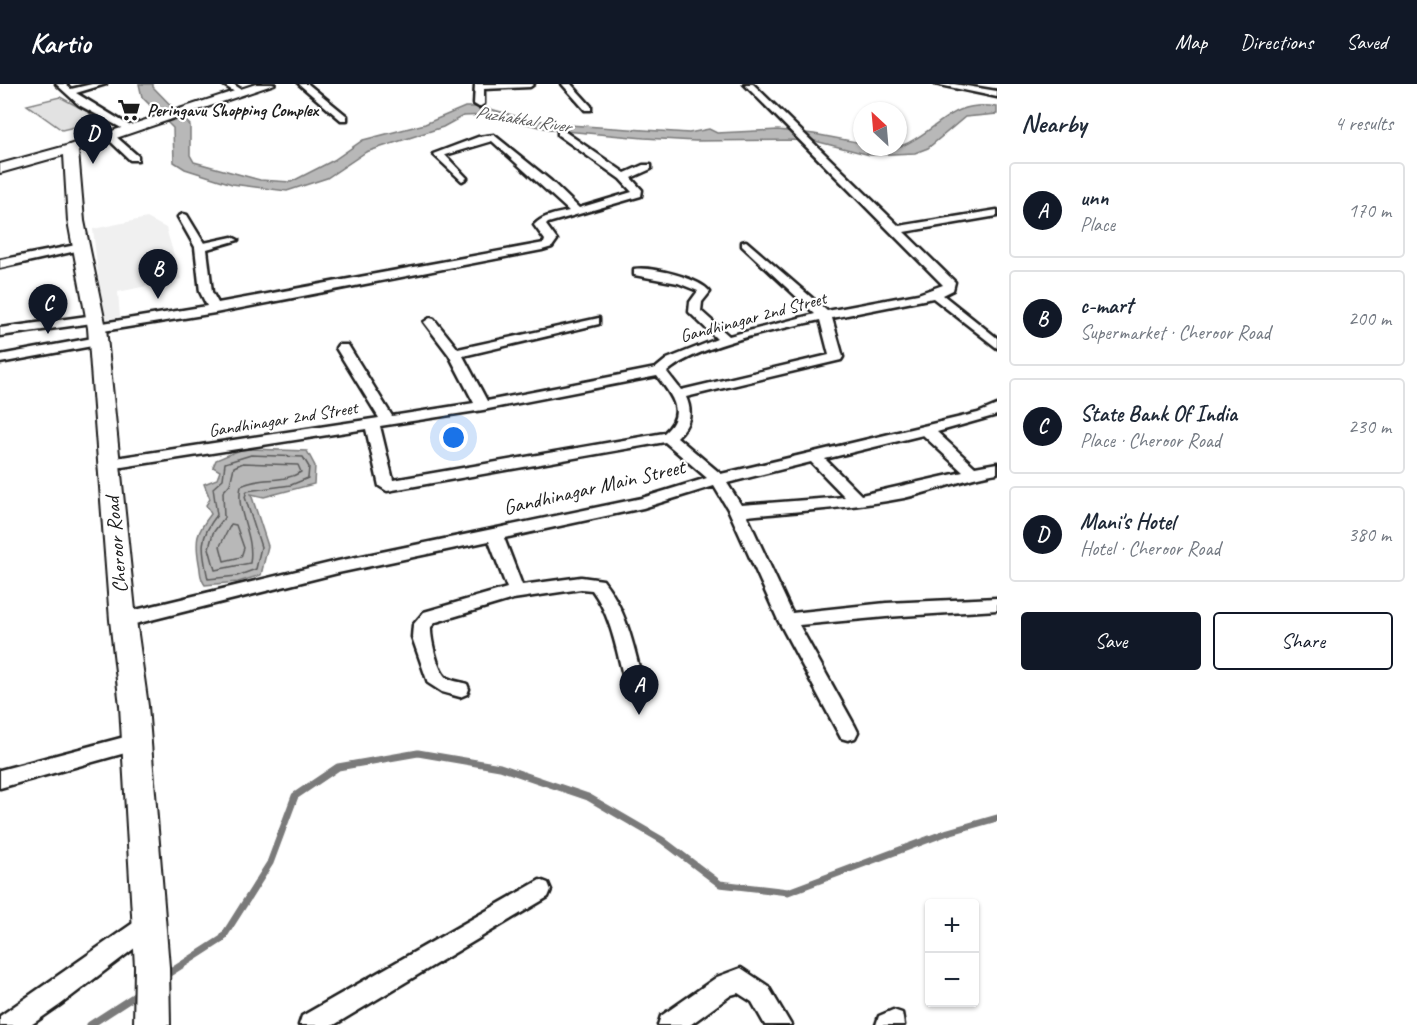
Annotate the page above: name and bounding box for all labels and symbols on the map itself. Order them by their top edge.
supermarket icon: Peringavu Shopping Complex [116,97,142,123]
place label: Peringavu Shopping Complex [147,99,320,121]
water label: Puzhakkal River [474,101,575,138]
north arrow [853,102,907,156]
pin: D [74,115,112,164]
pin: B [138,250,178,299]
pin: C [28,284,68,334]
street label: Gandhinagar 2nd Street [678,286,830,347]
street label: Gandhinagar 2nd Street [207,396,361,442]
your location [439,423,468,452]
street label: Gandhinagar Main Street [501,453,689,521]
street label: Cheroor Road [99,492,133,594]
pin: A [620,666,658,715]

